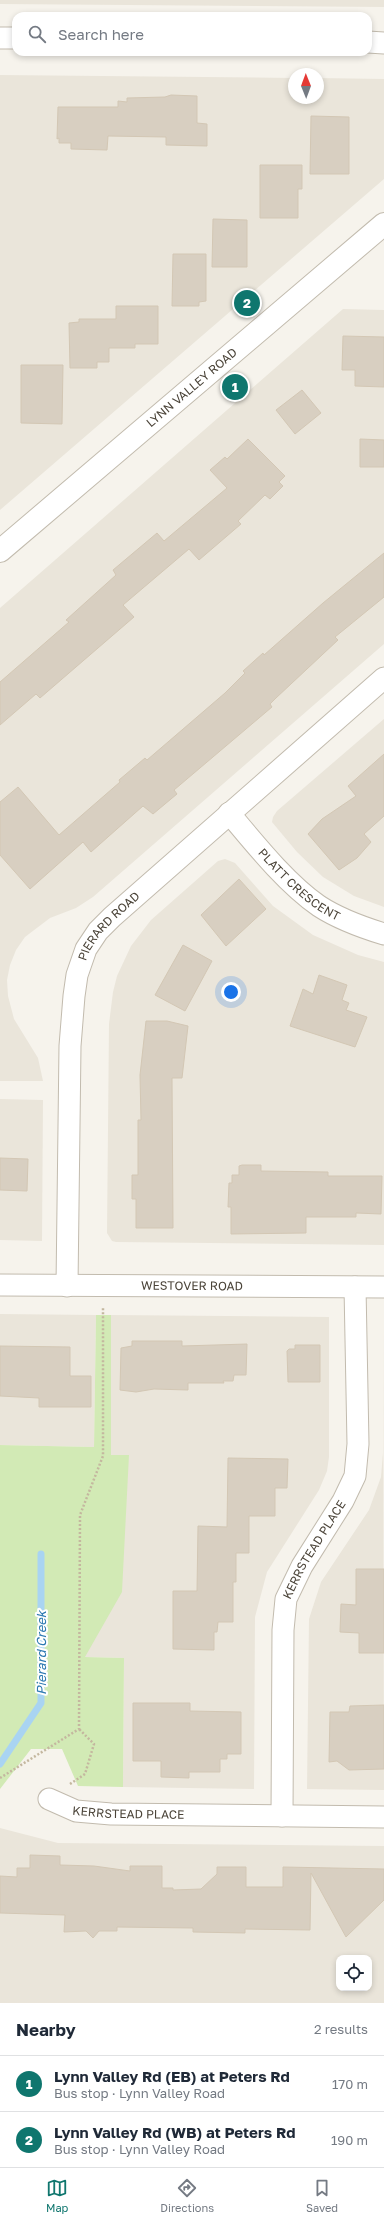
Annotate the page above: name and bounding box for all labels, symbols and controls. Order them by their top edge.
search box [12,12,372,56]
icon: search [26,23,48,45]
text: Search here [58,25,144,43]
north arrow [288,68,324,104]
pin: 2 [234,288,260,318]
street label: LYNN VALLEY ROAD [143,344,240,430]
pin: 1 [222,372,248,402]
street label: PLATT CRESCENT [255,845,343,924]
street label: PIERARD ROAD [75,888,143,963]
your location [221,982,241,1002]
street label: WESTOVER ROAD [141,1278,243,1293]
street label: KERRSTEAD PLACE [279,1497,349,1601]
water label: Pierard Creek [33,1609,49,1695]
street label: KERRSTEAD PLACE [72,1803,184,1822]
map controls [336,1955,372,1991]
button: locate [336,1955,372,1991]
text: Nearby [16,2019,76,2040]
text: 2 results [314,2021,368,2037]
text: Lynn Valley Rd (EB) at Peters Rd [54,2067,290,2085]
text: 1 [26,2076,32,2092]
text: 170 m [332,2076,368,2092]
text: Bus stop · Lynn Valley Road [54,2085,225,2101]
text: Lynn Valley Rd (WB) at Peters Rd [54,2123,295,2141]
text: 2 [25,2132,33,2148]
text: 190 m [331,2132,368,2148]
text: Bus stop · Lynn Valley Road [54,2141,225,2157]
tab: Map [46,2177,68,2214]
tab: Directions [160,2177,214,2214]
tab: Saved [306,2177,338,2214]

